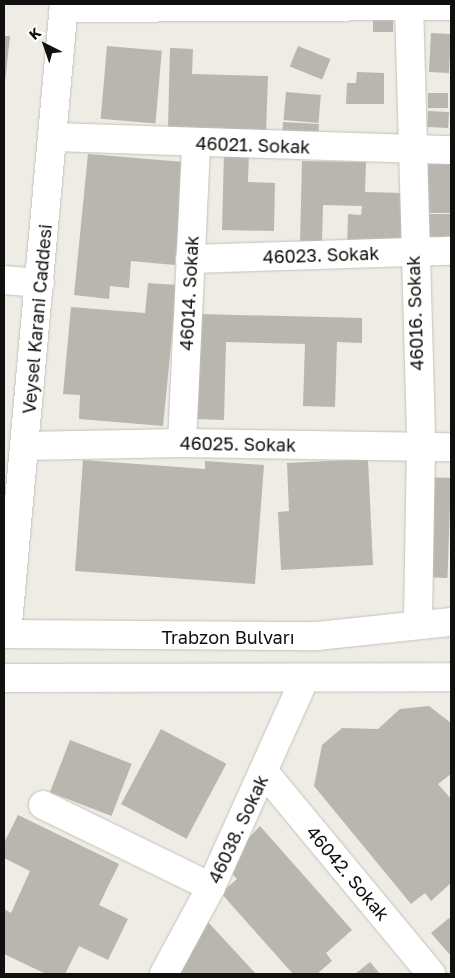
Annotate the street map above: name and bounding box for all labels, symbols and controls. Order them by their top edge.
north arrow [20,20,70,70]
text: K [25,24,44,43]
street label: 46021. Sokak [195,132,311,158]
street label: Veysel Karani Caddesi [18,223,56,415]
street label: 46014. Sokak [175,235,203,351]
street label: 46023. Sokak [262,242,380,268]
street label: 46016. Sokak [402,255,428,371]
street label: 46025. Sokak [180,432,296,456]
street label: Trabzon Bulvarı [161,626,295,648]
street label: 46038. Sokak [203,771,273,887]
street label: 46042. Sokak [302,821,394,925]

